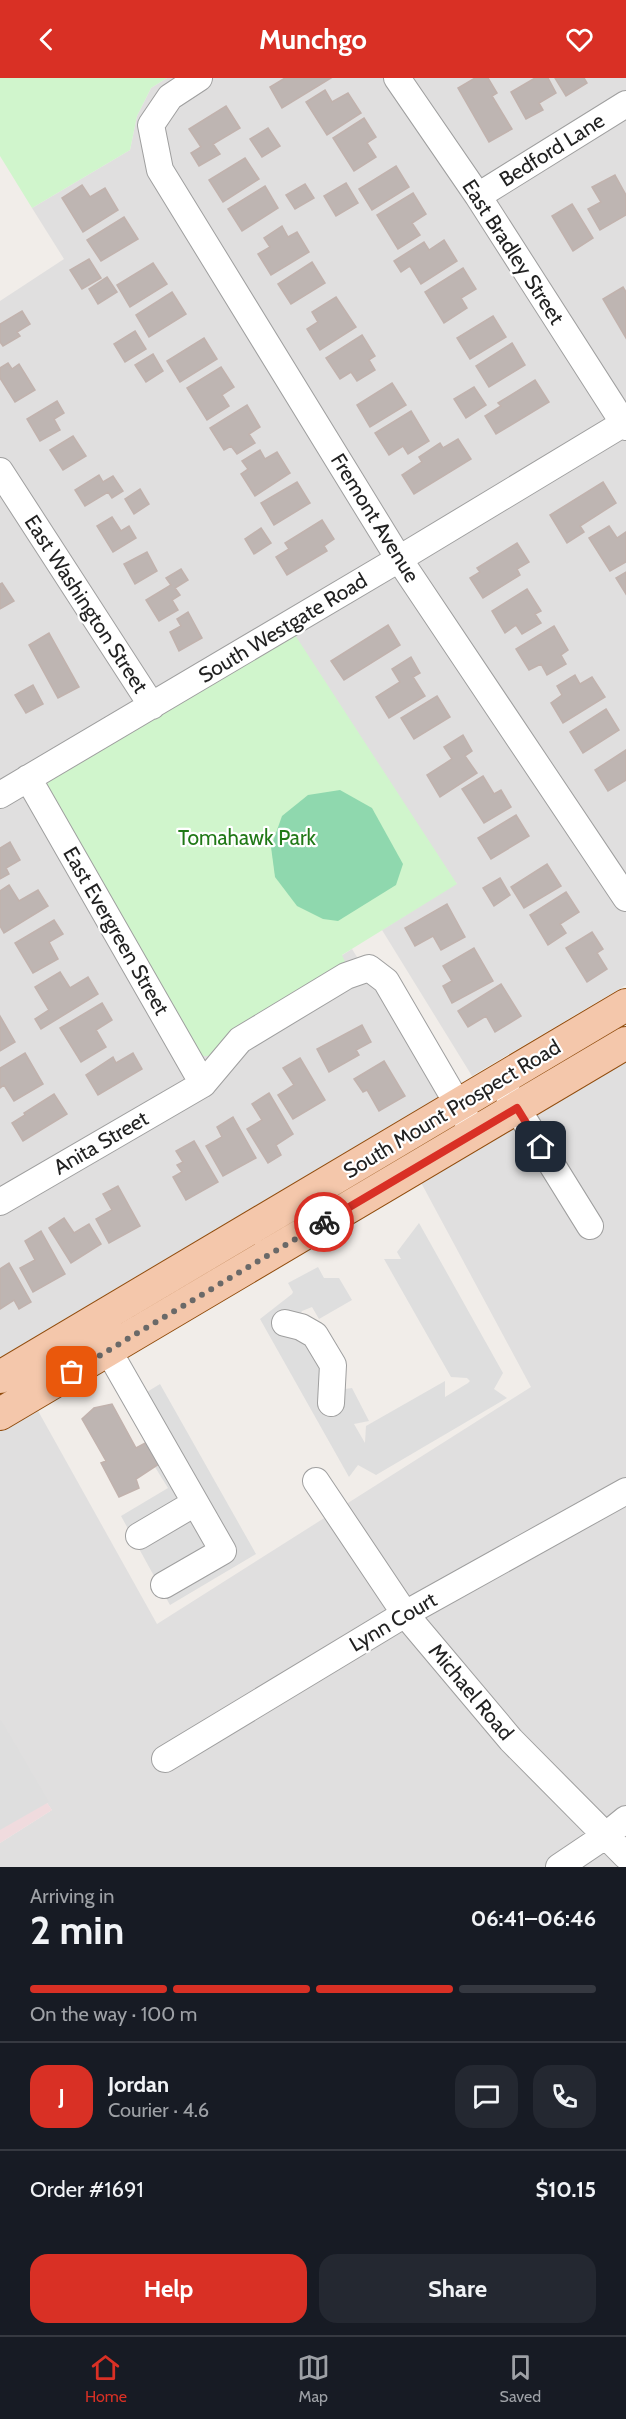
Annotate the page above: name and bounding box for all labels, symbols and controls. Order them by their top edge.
icon: back [30,23,63,56]
text: Munchgo [259,23,367,56]
icon: heart [563,23,596,56]
street label: Bedford Lane [495,107,609,192]
street label: East Bradley Street [457,175,570,329]
street label: Fremont Avenue [326,449,425,587]
street label: East Washington Street [20,510,153,697]
street label: South Westgate Road [194,567,371,688]
park label: Tomahawk Park [178,825,317,850]
street label: East Evergreen Street [58,842,175,1019]
street label: South Mount Prospect Road [339,1034,565,1183]
street label: Anita Street [49,1105,152,1180]
pin [515,1121,566,1172]
icon: home [524,1130,557,1163]
courier [294,1192,354,1252]
icon: bike [308,1206,341,1239]
pin [46,1346,97,1397]
icon: bag [55,1355,88,1388]
street label: Lynn Court [345,1587,441,1657]
street label: Michael Road [424,1638,519,1745]
text: Arriving in [30,1884,114,1908]
text: 06:41–06:46 [471,1905,596,1932]
text: 2 min [30,1906,124,1954]
text: On the way · 100 m [30,2002,197,2026]
button: chat [455,2065,518,2128]
button: phone [533,2065,596,2128]
text: Jordan [108,2071,169,2098]
text: J [58,2083,65,2110]
text: Courier · 4.6 [108,2098,209,2122]
text: Order #1691 [30,2176,144,2203]
text: $10.15 [535,2176,596,2203]
button: Help [30,2254,307,2323]
button: Share [319,2254,596,2323]
tab: Home [85,2351,127,2406]
tab: Map [297,2351,330,2406]
tab: Saved [500,2351,541,2406]

